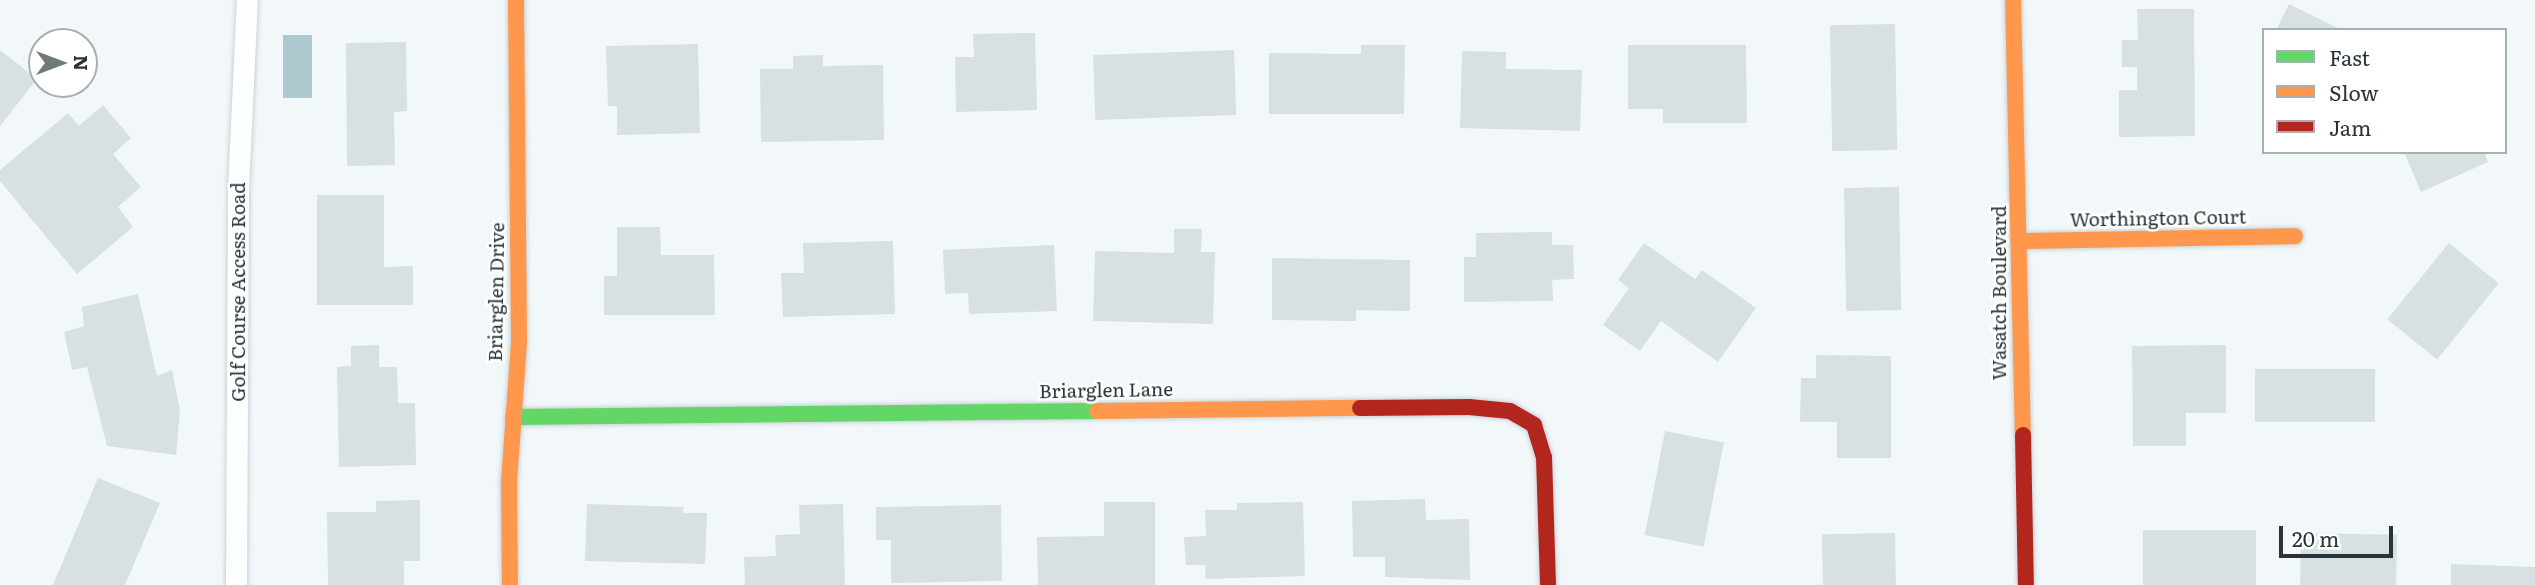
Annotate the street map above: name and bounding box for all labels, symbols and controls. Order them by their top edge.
north arrow [28,28,98,98]
legend [2262,28,2507,154]
text: Fast [2329,41,2370,72]
text: N [68,55,96,71]
text: Slow [2329,76,2379,107]
text: Jam [2329,111,2371,142]
street label: Golf Course Access Road [227,182,249,402]
street label: Worthington Court [2069,205,2247,231]
street label: Wasatch Boulevard [1988,206,2010,380]
street label: Briarglen Drive [483,222,509,362]
street label: Briarglen Lane [1039,377,1173,403]
scale bar [2283,512,2397,556]
text: 20 m [2292,522,2339,553]

